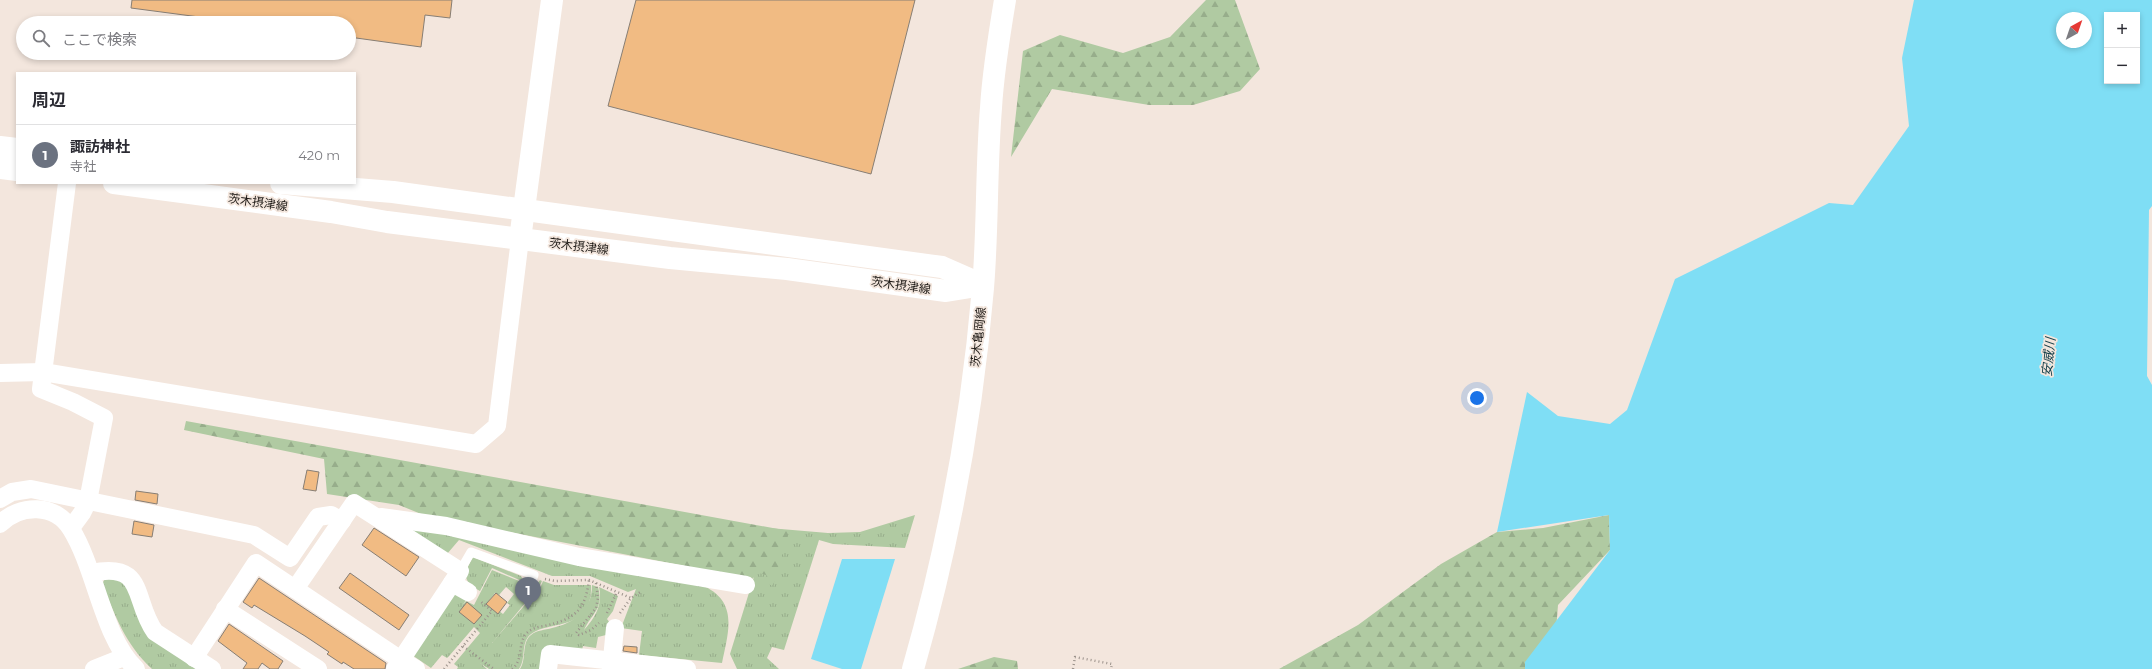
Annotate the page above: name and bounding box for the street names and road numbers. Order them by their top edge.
street label: 茨木摂津線 [227,190,289,214]
street label: 茨木摂津線 [548,235,610,257]
street label: 茨木摂津線 [870,273,932,297]
street label: 茨木亀岡線 [967,306,989,368]

